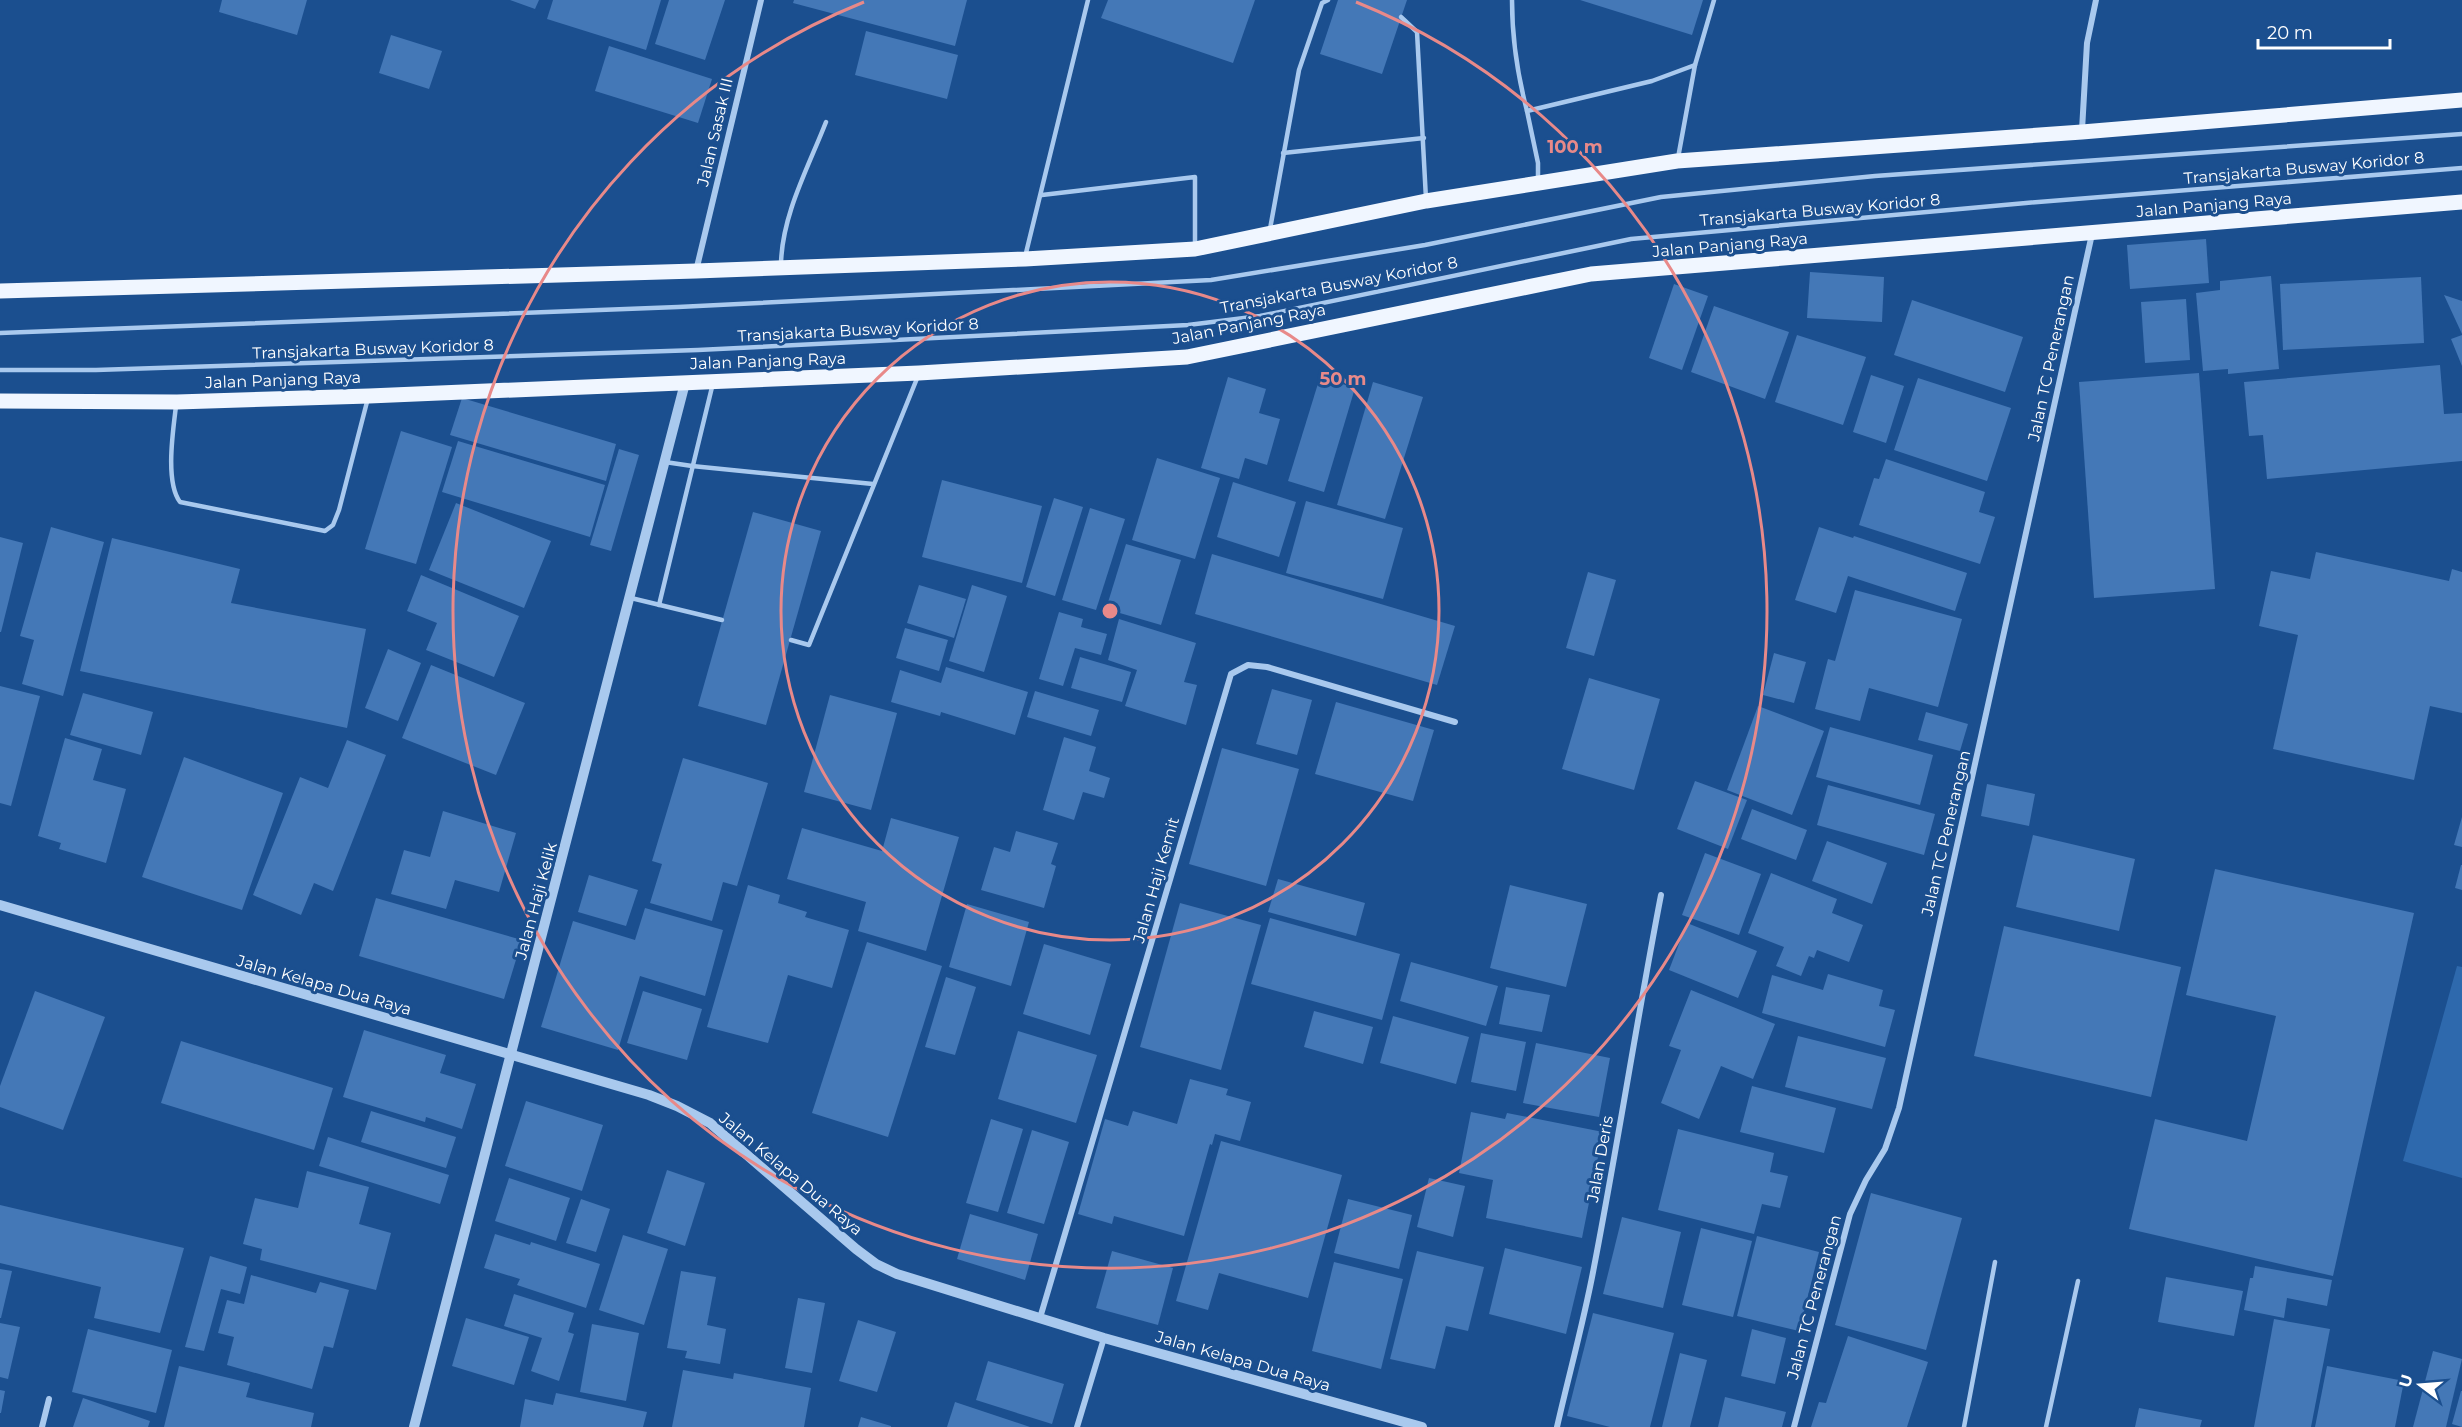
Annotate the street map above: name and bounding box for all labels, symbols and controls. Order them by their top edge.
scale bar [2258,12,2390,50]
text: 20 m [2267,22,2313,44]
street label: Jalan Sasak III [693,76,737,189]
text: 100 m [1547,136,1603,158]
street label: Transjakarta Busway Koridor 8 [2183,148,2425,188]
street label: Jalan Panjang Raya [2135,189,2293,221]
street label: Transjakarta Busway Koridor 8 [1699,190,1941,230]
street label: Jalan Panjang Raya [1651,229,1809,261]
street label: Transjakarta Busway Koridor 8 [1219,253,1459,317]
street label: Jalan TC Penerangan [2024,273,2078,444]
street label: Jalan Panjang Raya [1170,300,1327,348]
street label: Transjakarta Busway Koridor 8 [737,314,979,346]
street label: Transjakarta Busway Koridor 8 [252,335,494,363]
street label: Jalan Panjang Raya [689,349,846,373]
street label: Jalan Panjang Raya [204,368,361,392]
text: 50 m [1320,368,1366,390]
centre of rings [1100,601,1120,621]
street label: Jalan TC Penerangan [1917,748,1974,919]
street label: Jalan Haji Kemit [1129,815,1183,946]
street label: Jalan Haji Kelik [511,840,561,963]
street label: Jalan Kelapa Dua Raya [233,951,414,1019]
street label: Jalan Kelapa Dua Raya [715,1108,866,1239]
street label: Jalan Deris [1583,1114,1617,1205]
street label: Jalan TC Penerangan [1783,1213,1845,1382]
street label: Jalan Kelapa Dua Raya [1152,1327,1333,1395]
north arrow [2390,1355,2450,1415]
text: U [2395,1372,2417,1390]

